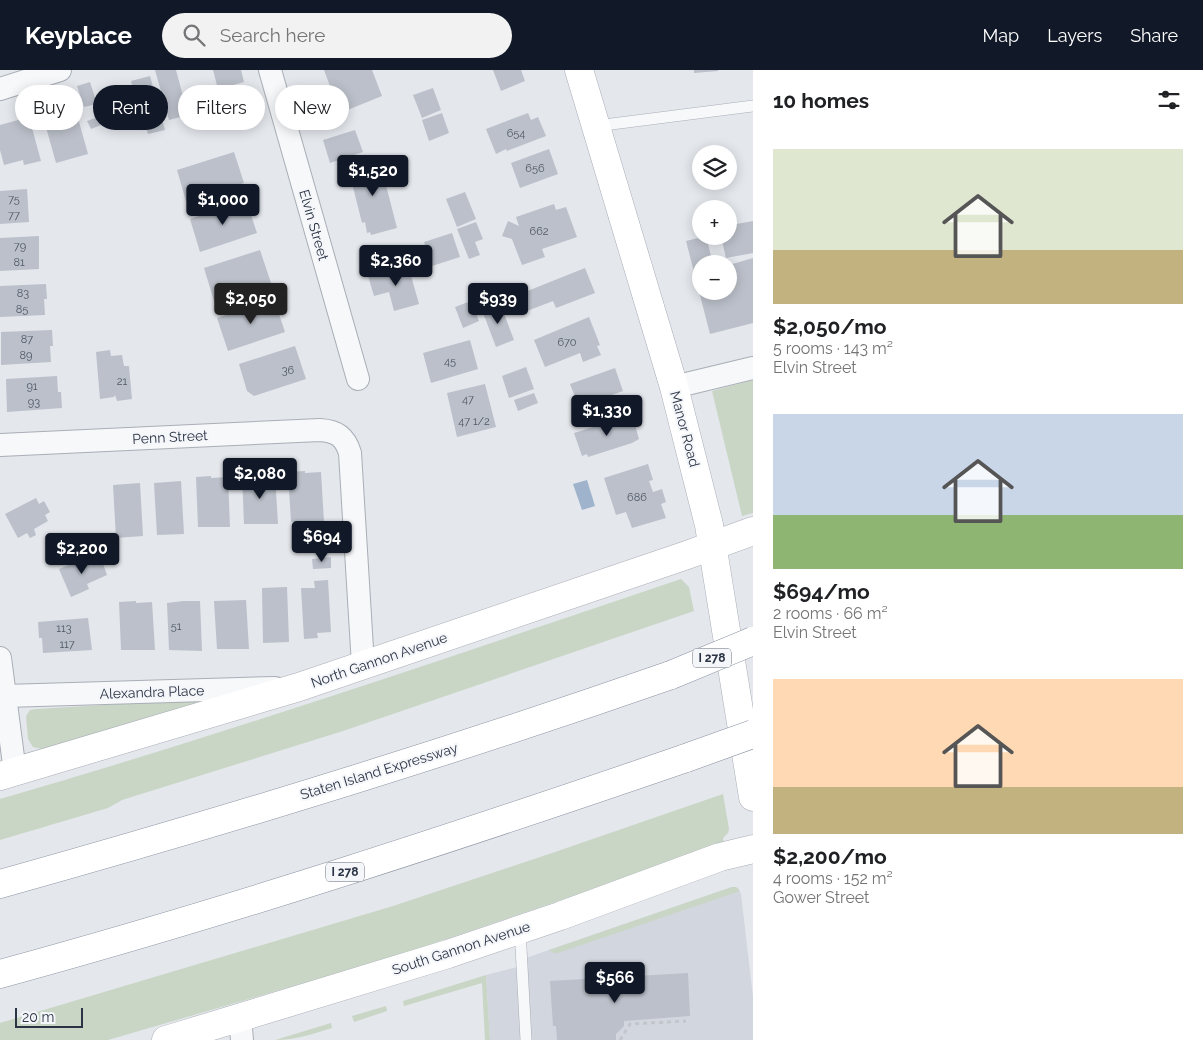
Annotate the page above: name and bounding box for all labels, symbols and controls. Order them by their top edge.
search box [162,13,512,58]
text: Keyplace [25,21,132,50]
icon: search [180,21,208,49]
text: Search here [220,24,325,46]
text: Map [983,25,1019,46]
text: Layers [1047,25,1102,46]
text: Share [1130,25,1178,46]
chip: Buy [15,85,83,130]
chip: Rent [93,85,168,130]
chip: Filters [178,85,265,130]
chip: New [275,85,349,130]
icon: filters [1155,86,1183,114]
text: 10 homes [773,88,869,113]
house number: 654 [507,127,525,140]
map controls [692,145,737,300]
button: layers [692,145,737,190]
pin: $1,520 [332,154,414,197]
text: $1,520 [348,161,398,180]
house number: 656 [525,162,545,175]
icon: home [933,181,1023,271]
pin: $1,000 [182,184,264,226]
street label: Elvin Street [296,188,332,263]
text: $1,000 [197,190,249,209]
house number: 75 [8,193,20,206]
button: + [692,200,737,245]
house number: 77 [8,209,20,222]
house number: 662 [530,225,549,238]
house number: 79 [14,240,26,253]
pin: $2,360 [355,244,437,287]
text: $2,360 [370,251,422,270]
button: − [692,255,737,300]
house number: 81 [13,256,25,269]
pin: $2,050 [210,282,292,325]
pin: $939 [468,282,528,325]
house number: 83 [17,287,29,300]
text: $2,050 [225,289,277,308]
text: $939 [479,289,517,308]
house number: 85 [16,303,28,316]
text: $2,050/mo [773,314,886,339]
house number: 87 [21,333,33,346]
house number: 670 [557,336,577,349]
text: 5 rooms · 143 m² [773,339,893,358]
house number: 89 [20,349,32,362]
house number: 45 [444,355,456,368]
text: Elvin Street [773,358,857,377]
house number: 36 [282,364,295,377]
house number: 21 [117,375,128,388]
house number: 91 [26,380,38,393]
street label: Manor Road [667,389,703,469]
house number: 47 [462,393,474,406]
pin: $1,330 [566,394,648,437]
house number: 93 [28,396,40,409]
text: $1,330 [582,401,632,420]
house number: 47 1/2 [458,415,490,428]
street label: Penn Street [132,427,208,447]
icon: home [933,446,1023,536]
pin: $2,080 [219,458,301,500]
text: $2,080 [234,464,286,483]
house number: 686 [627,491,647,504]
pin: $694 [292,520,352,563]
text: $694 [303,527,341,546]
pin: $2,200 [41,532,123,575]
text: $2,200 [56,539,108,558]
text: $694/mo [773,579,870,604]
text: 2 rooms · 66 m² [773,604,888,623]
house number: 51 [171,620,182,633]
house number: 113 [56,622,72,635]
text: Elvin Street [773,623,857,642]
street label: North Gannon Avenue [309,629,449,691]
house number: 117 [59,638,75,651]
road number: I 278 [693,648,731,668]
street label: Alexandra Place [99,682,205,702]
icon: home [933,711,1023,801]
street label: Staten Island Expressway [298,739,460,803]
text: $2,200/mo [773,844,887,869]
road number: I 278 [326,862,364,882]
text: 4 rooms · 152 m² [773,869,893,888]
text: Gower Street [773,888,869,907]
street label: South Gannon Avenue [390,918,532,978]
pin: $566 [585,962,645,1004]
text: $566 [596,968,634,987]
scale bar [15,1005,82,1028]
text: 20 m [22,1009,54,1025]

